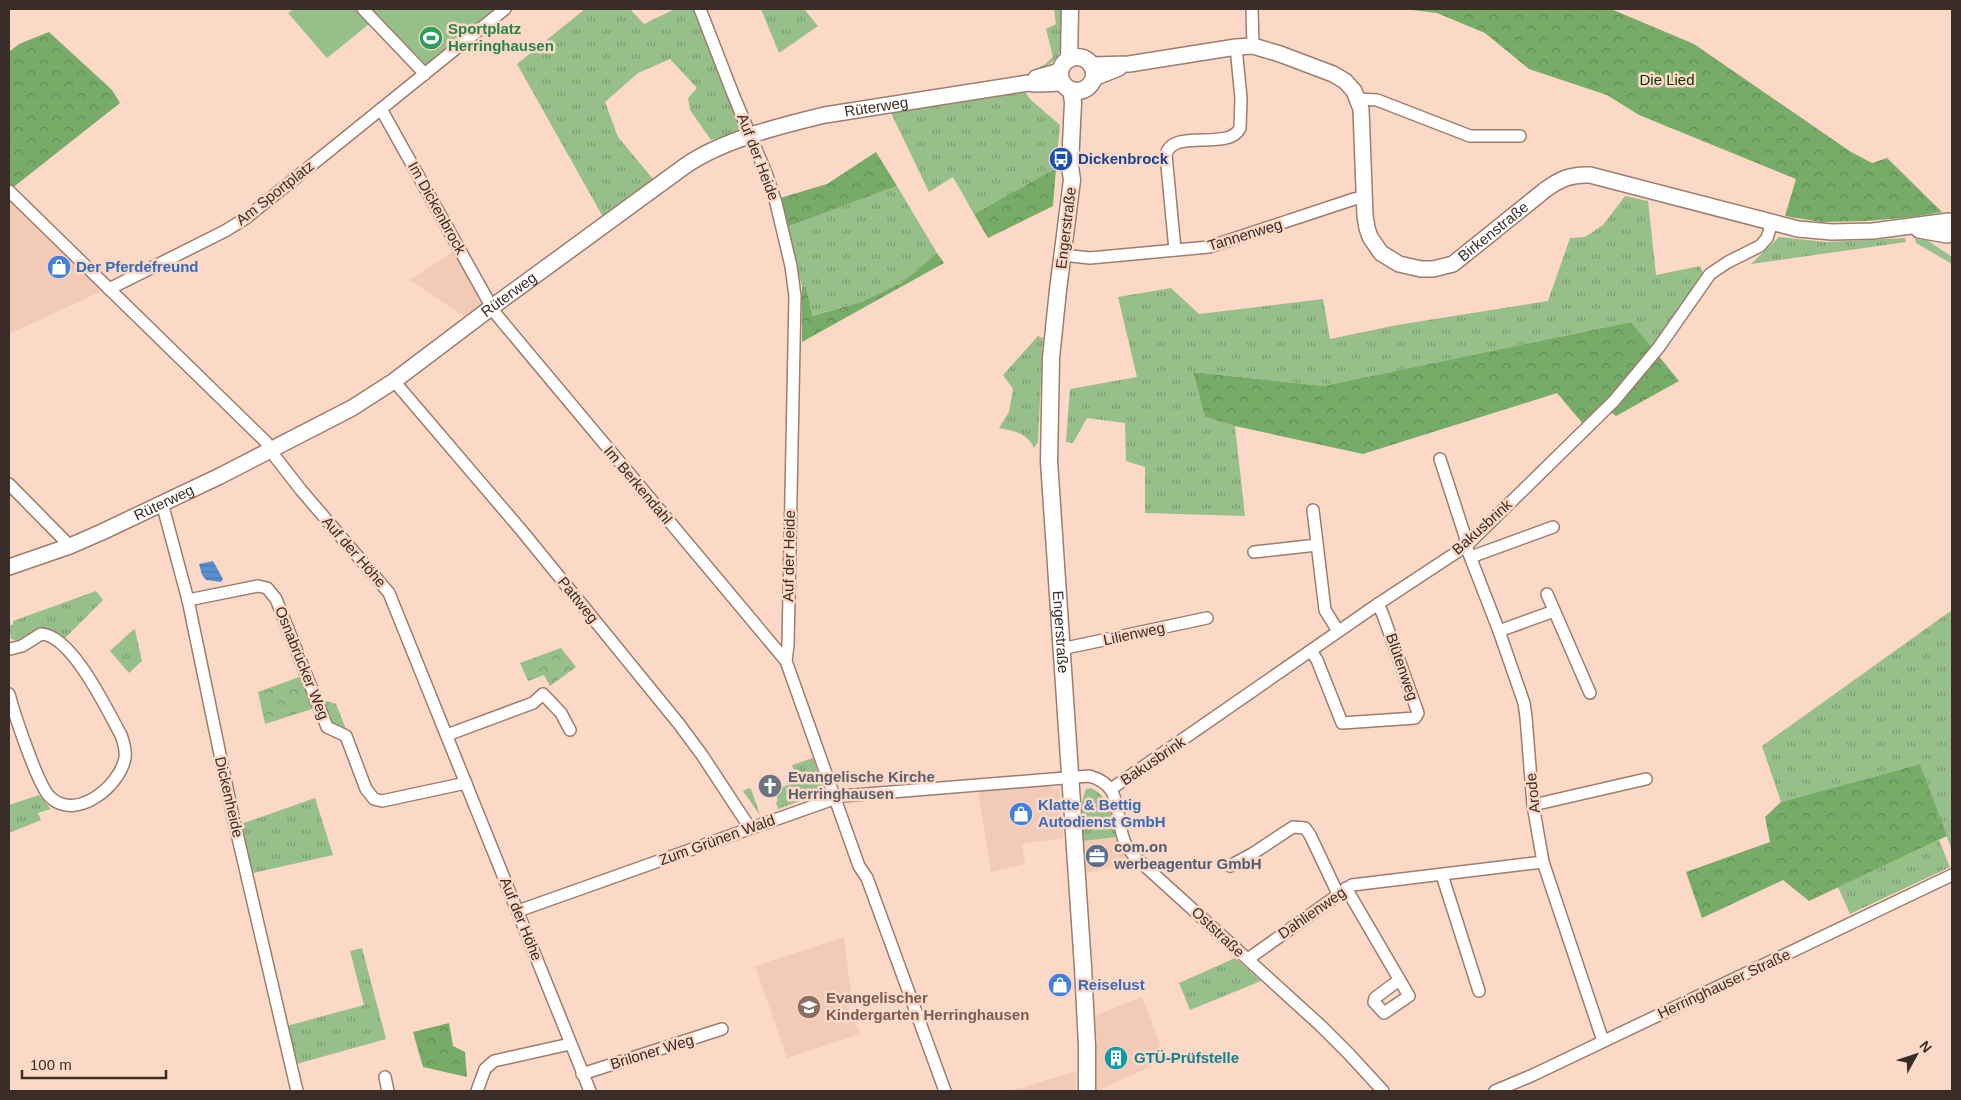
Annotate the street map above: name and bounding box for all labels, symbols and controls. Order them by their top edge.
place label: Sportplatz Herringhausen [448,20,554,54]
sports icon: Sportplatz Herringhausen [418,25,444,51]
park label: Die Lied [1639,71,1695,88]
street label: Rüterweg [843,93,909,120]
street label: Auf der Heide [734,111,783,203]
bus stop icon: Dickenbrock [1048,146,1074,172]
place label: Dickenbrock [1078,150,1169,167]
street label: Am Sportplatz [232,157,317,228]
street label: Im Dickenbrock [405,158,470,258]
street label: Engerstraße [1052,186,1079,270]
street label: Birkenstraße [1455,198,1531,264]
street label: Tannenweg [1206,215,1284,254]
shop icon: Der Pferdefreund [46,254,72,280]
place label: Der Pferdefreund [76,258,199,275]
street label: Rüterweg [477,269,539,320]
street label: Im Berkendahl [601,442,676,527]
street label: Rüterweg [131,481,196,524]
street label: Bakusbrink [1448,495,1515,558]
street label: Auf der Heide [779,510,798,602]
street label: Auf der Höhe [319,513,390,591]
street label: Pattweg [555,573,602,626]
street label: Engerstraße [1050,590,1072,674]
street label: Osnabrücker Weg [272,604,333,722]
street label: Lilienweg [1102,619,1166,648]
street label: Blütenweg [1383,631,1422,703]
street label: Bakusbrink [1117,733,1189,788]
street label: Dickenheide [212,755,247,839]
place label: Evangelische Kirche Herringhausen [788,768,935,802]
street label: Arode [1522,772,1543,814]
church icon: Evangelische Kirche Herringhausen [757,773,783,799]
place label: Klatte & Bettig Autodienst GmbH [1038,796,1166,830]
shop icon: Klatte & Bettig Autodienst GmbH [1008,801,1034,827]
street label: Zum Grünen Wald [657,811,777,868]
place label: com.on werbeagentur GmbH [1113,838,1262,872]
office icon: com.on werbeagentur GmbH [1084,843,1110,869]
street label: Auf der Höhe [497,875,546,963]
street label: Dahlienweg [1275,883,1349,942]
street label: Oststraße [1188,903,1248,960]
street label: Herringhauser Straße [1655,945,1793,1022]
shop icon: Reiselust [1047,972,1073,998]
place label: Reiselust [1078,976,1145,993]
place label: Evangelischer Kindergarten Herringhausen [826,989,1029,1023]
school or university icon: Evangelischer Kindergarten Herringhausen [796,994,822,1020]
north arrow [1891,1030,1941,1080]
street label: Briloner Weg [608,1031,696,1072]
text: N [1917,1038,1935,1056]
building icon: GTÜ-Prüfstelle [1103,1045,1129,1071]
scale bar [22,1048,166,1080]
place label: GTÜ-Prüfstelle [1134,1049,1239,1066]
text: 100 m [30,1056,72,1073]

